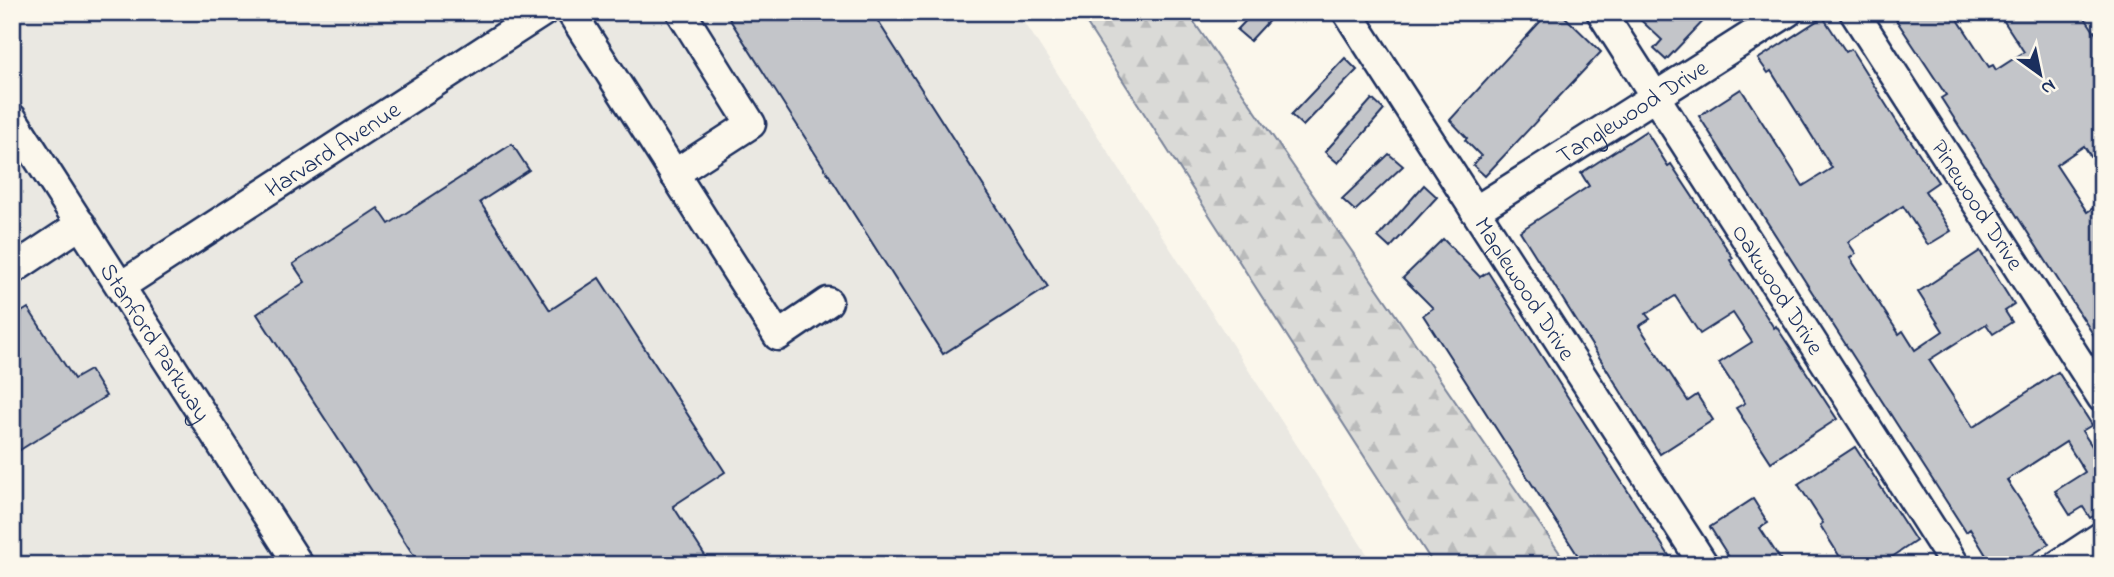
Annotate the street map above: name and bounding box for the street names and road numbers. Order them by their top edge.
street label: Tanglewood Drive [1551,52,1716,175]
street label: Harvard Avenue [259,94,409,208]
street label: Pinewood Drive [1921,134,2031,279]
street label: Maplewood Drive [1464,211,1583,369]
street label: Oakwood Drive [1721,218,1831,363]
street label: Stanford Parkway [89,257,218,430]

